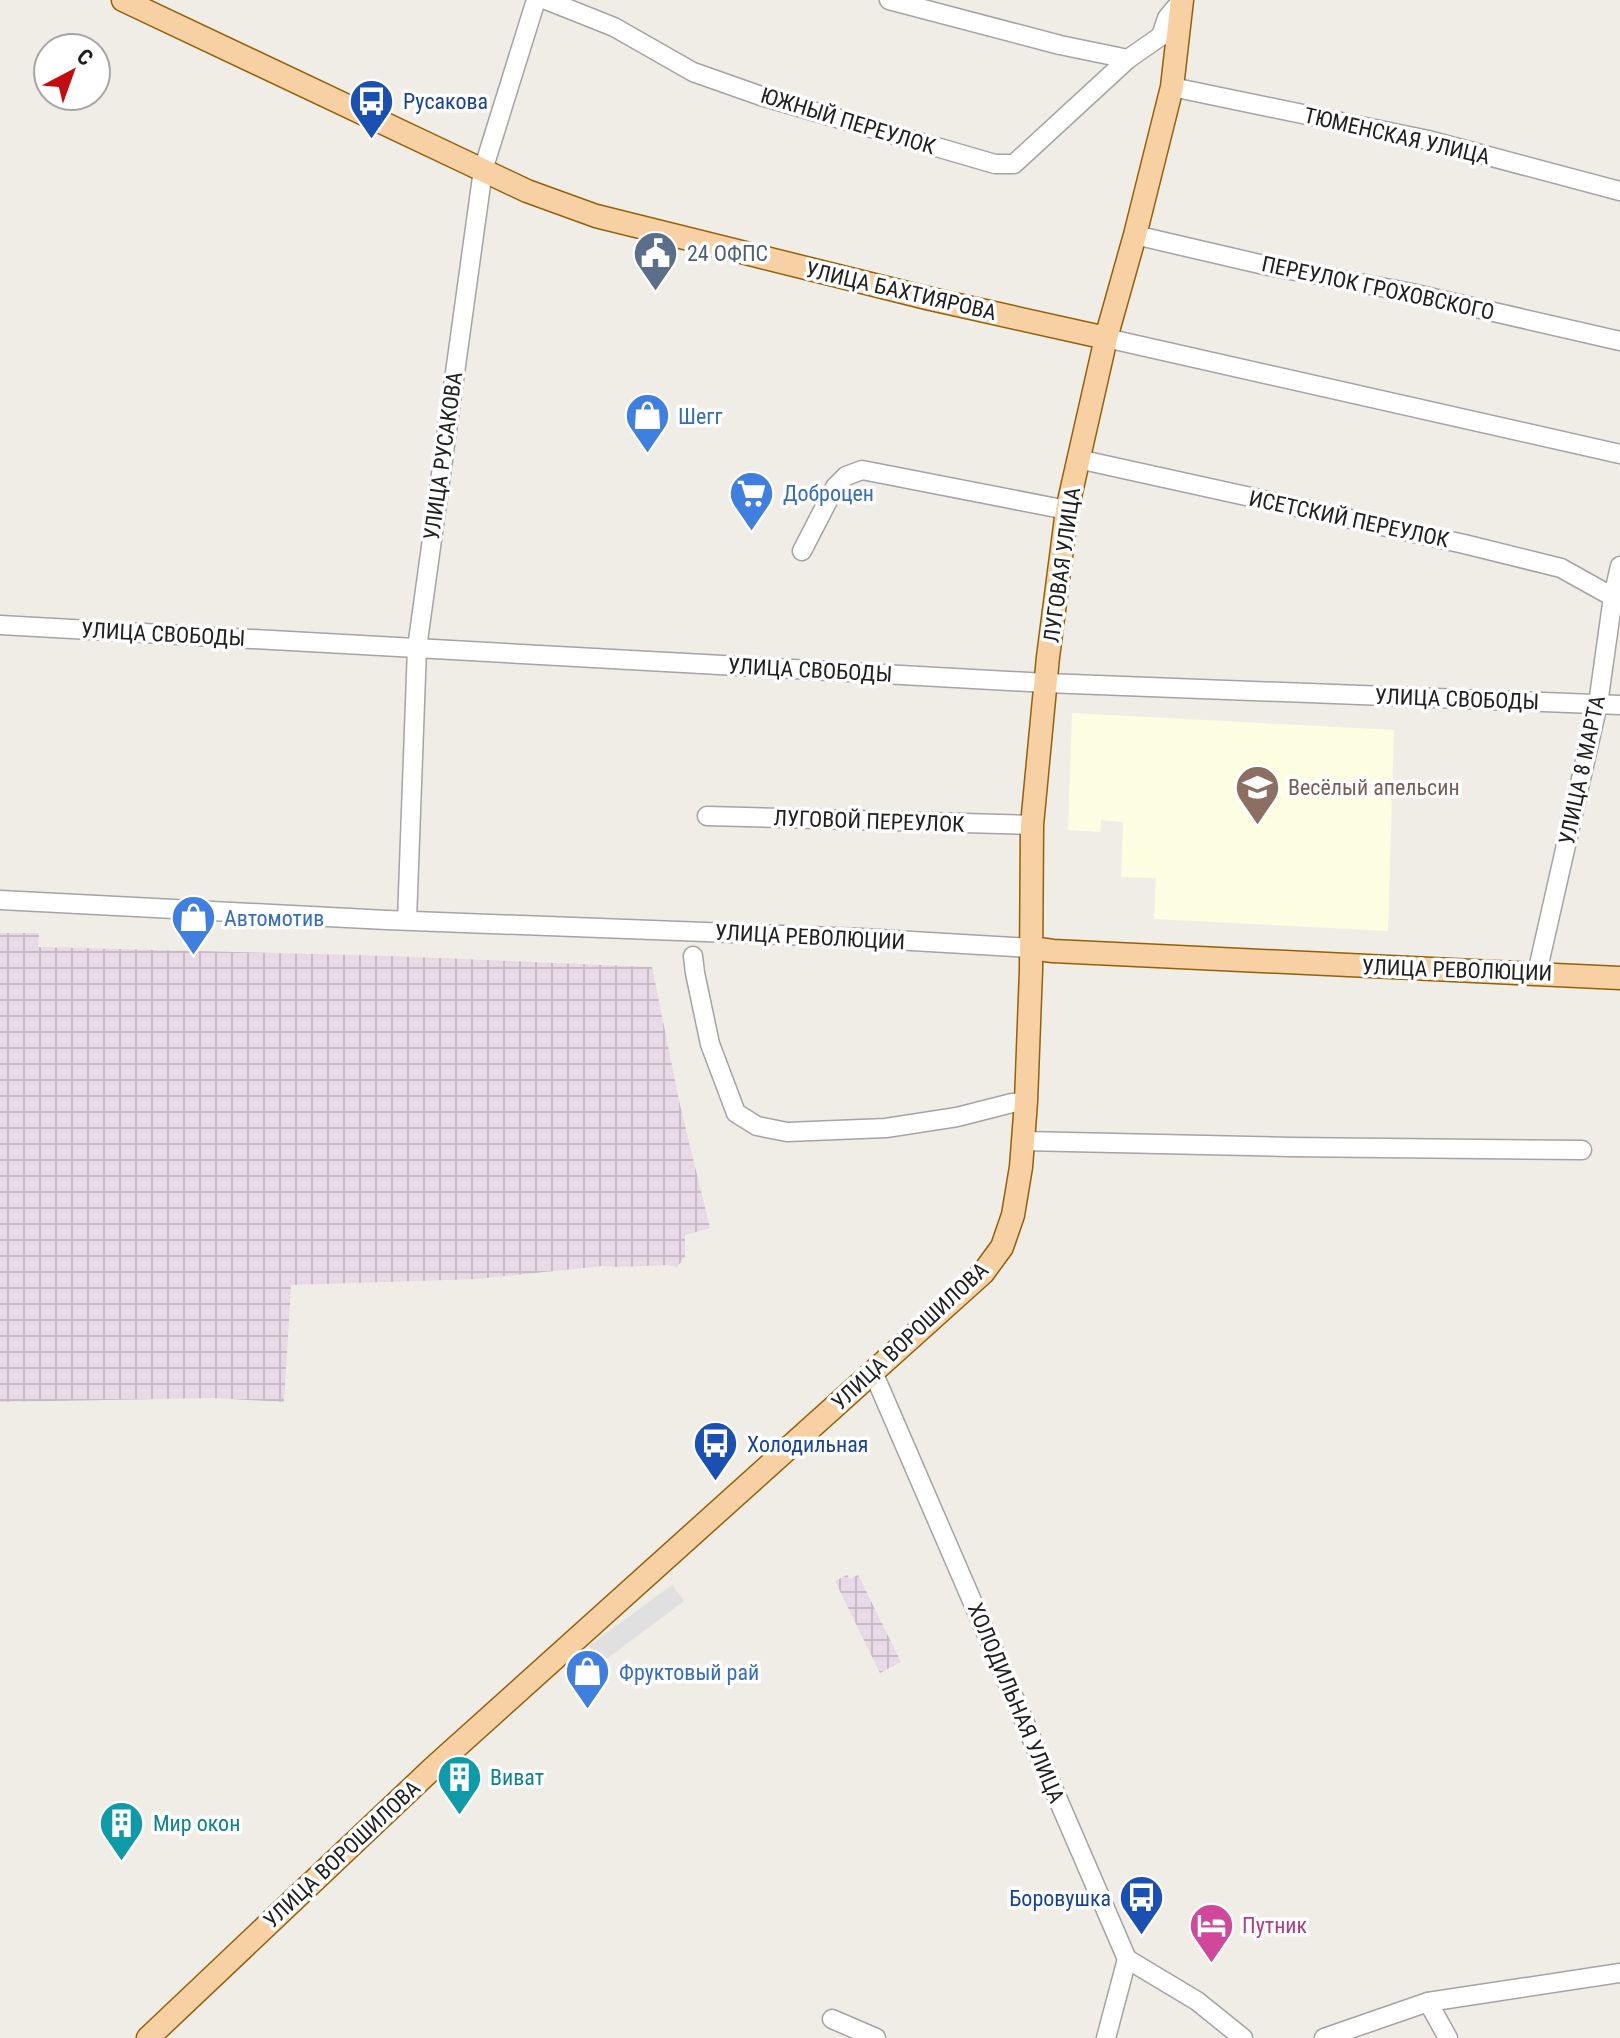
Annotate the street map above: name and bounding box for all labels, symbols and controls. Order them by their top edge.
north arrow [32,32,112,112]
text: С [72,44,98,71]
bus stop icon: Русакова [348,77,396,140]
street label: ЮЖНЫЙ ПЕРЕУЛОК [758,83,939,160]
place label: Русакова [403,89,488,114]
street label: ТЮМЕНСКАЯ УЛИЦА [1302,102,1493,170]
public building icon: 24 ОФПС [632,229,680,292]
place label: 24 ОФПС [687,241,768,266]
street label: ПЕРЕУЛОК ГРОХОВСКОГО [1259,251,1497,325]
street label: УЛИЦА БАХТИЯРОВА [803,257,999,325]
street label: УЛИЦА РУСАКОВА [419,370,467,542]
shop icon: Шегг [623,392,671,455]
place label: Шегг [678,404,723,429]
supermarket icon: Доброцен [728,469,776,532]
place label: Доброцен [783,481,874,506]
street label: ЛУГОВАЯ УЛИЦА [1039,485,1085,644]
street label: ИСЕТСКИЙ ПЕРЕУЛОК [1247,486,1452,553]
street label: УЛИЦА СВОБОДЫ [80,617,246,651]
street label: УЛИЦА СВОБОДЫ [727,653,893,687]
street label: УЛИЦА СВОБОДЫ [1374,684,1540,714]
street label: УЛИЦА 8 МАРТА [1554,693,1610,847]
school or university icon: Весёлый апельсин [1233,763,1281,826]
place label: Весёлый апельсин [1288,775,1460,800]
street label: ЛУГОВОЙ ПЕРЕУЛОК [773,805,966,837]
shop icon: Автомотив [169,894,217,957]
place label: Автомотив [224,906,324,931]
street label: УЛИЦА РЕВОЛЮЦИИ [714,920,906,954]
street label: УЛИЦА РЕВОЛЮЦИИ [1361,954,1553,986]
street label: УЛИЦА ВОРОШИЛОВА [827,1257,994,1415]
bus stop icon: Холодильная [692,1420,740,1483]
place label: Холодильная [747,1432,868,1457]
street label: ХОЛОДИЛЬНАЯ УЛИЦА [963,1599,1070,1807]
shop icon: Фруктовый рай [564,1648,612,1711]
place label: Фруктовый рай [619,1660,759,1685]
building icon: Виват [435,1753,483,1816]
place label: Виват [490,1765,544,1790]
street label: УЛИЦА ВОРОШИЛОВА [259,1775,426,1933]
building icon: Мир окон [98,1799,146,1862]
place label: Мир окон [153,1811,240,1836]
bus stop icon: Боровушка [1118,1874,1166,1937]
place label: Боровушка [1009,1886,1111,1911]
hotel icon: Путник [1187,1901,1235,1964]
place label: Путник [1242,1913,1308,1938]

